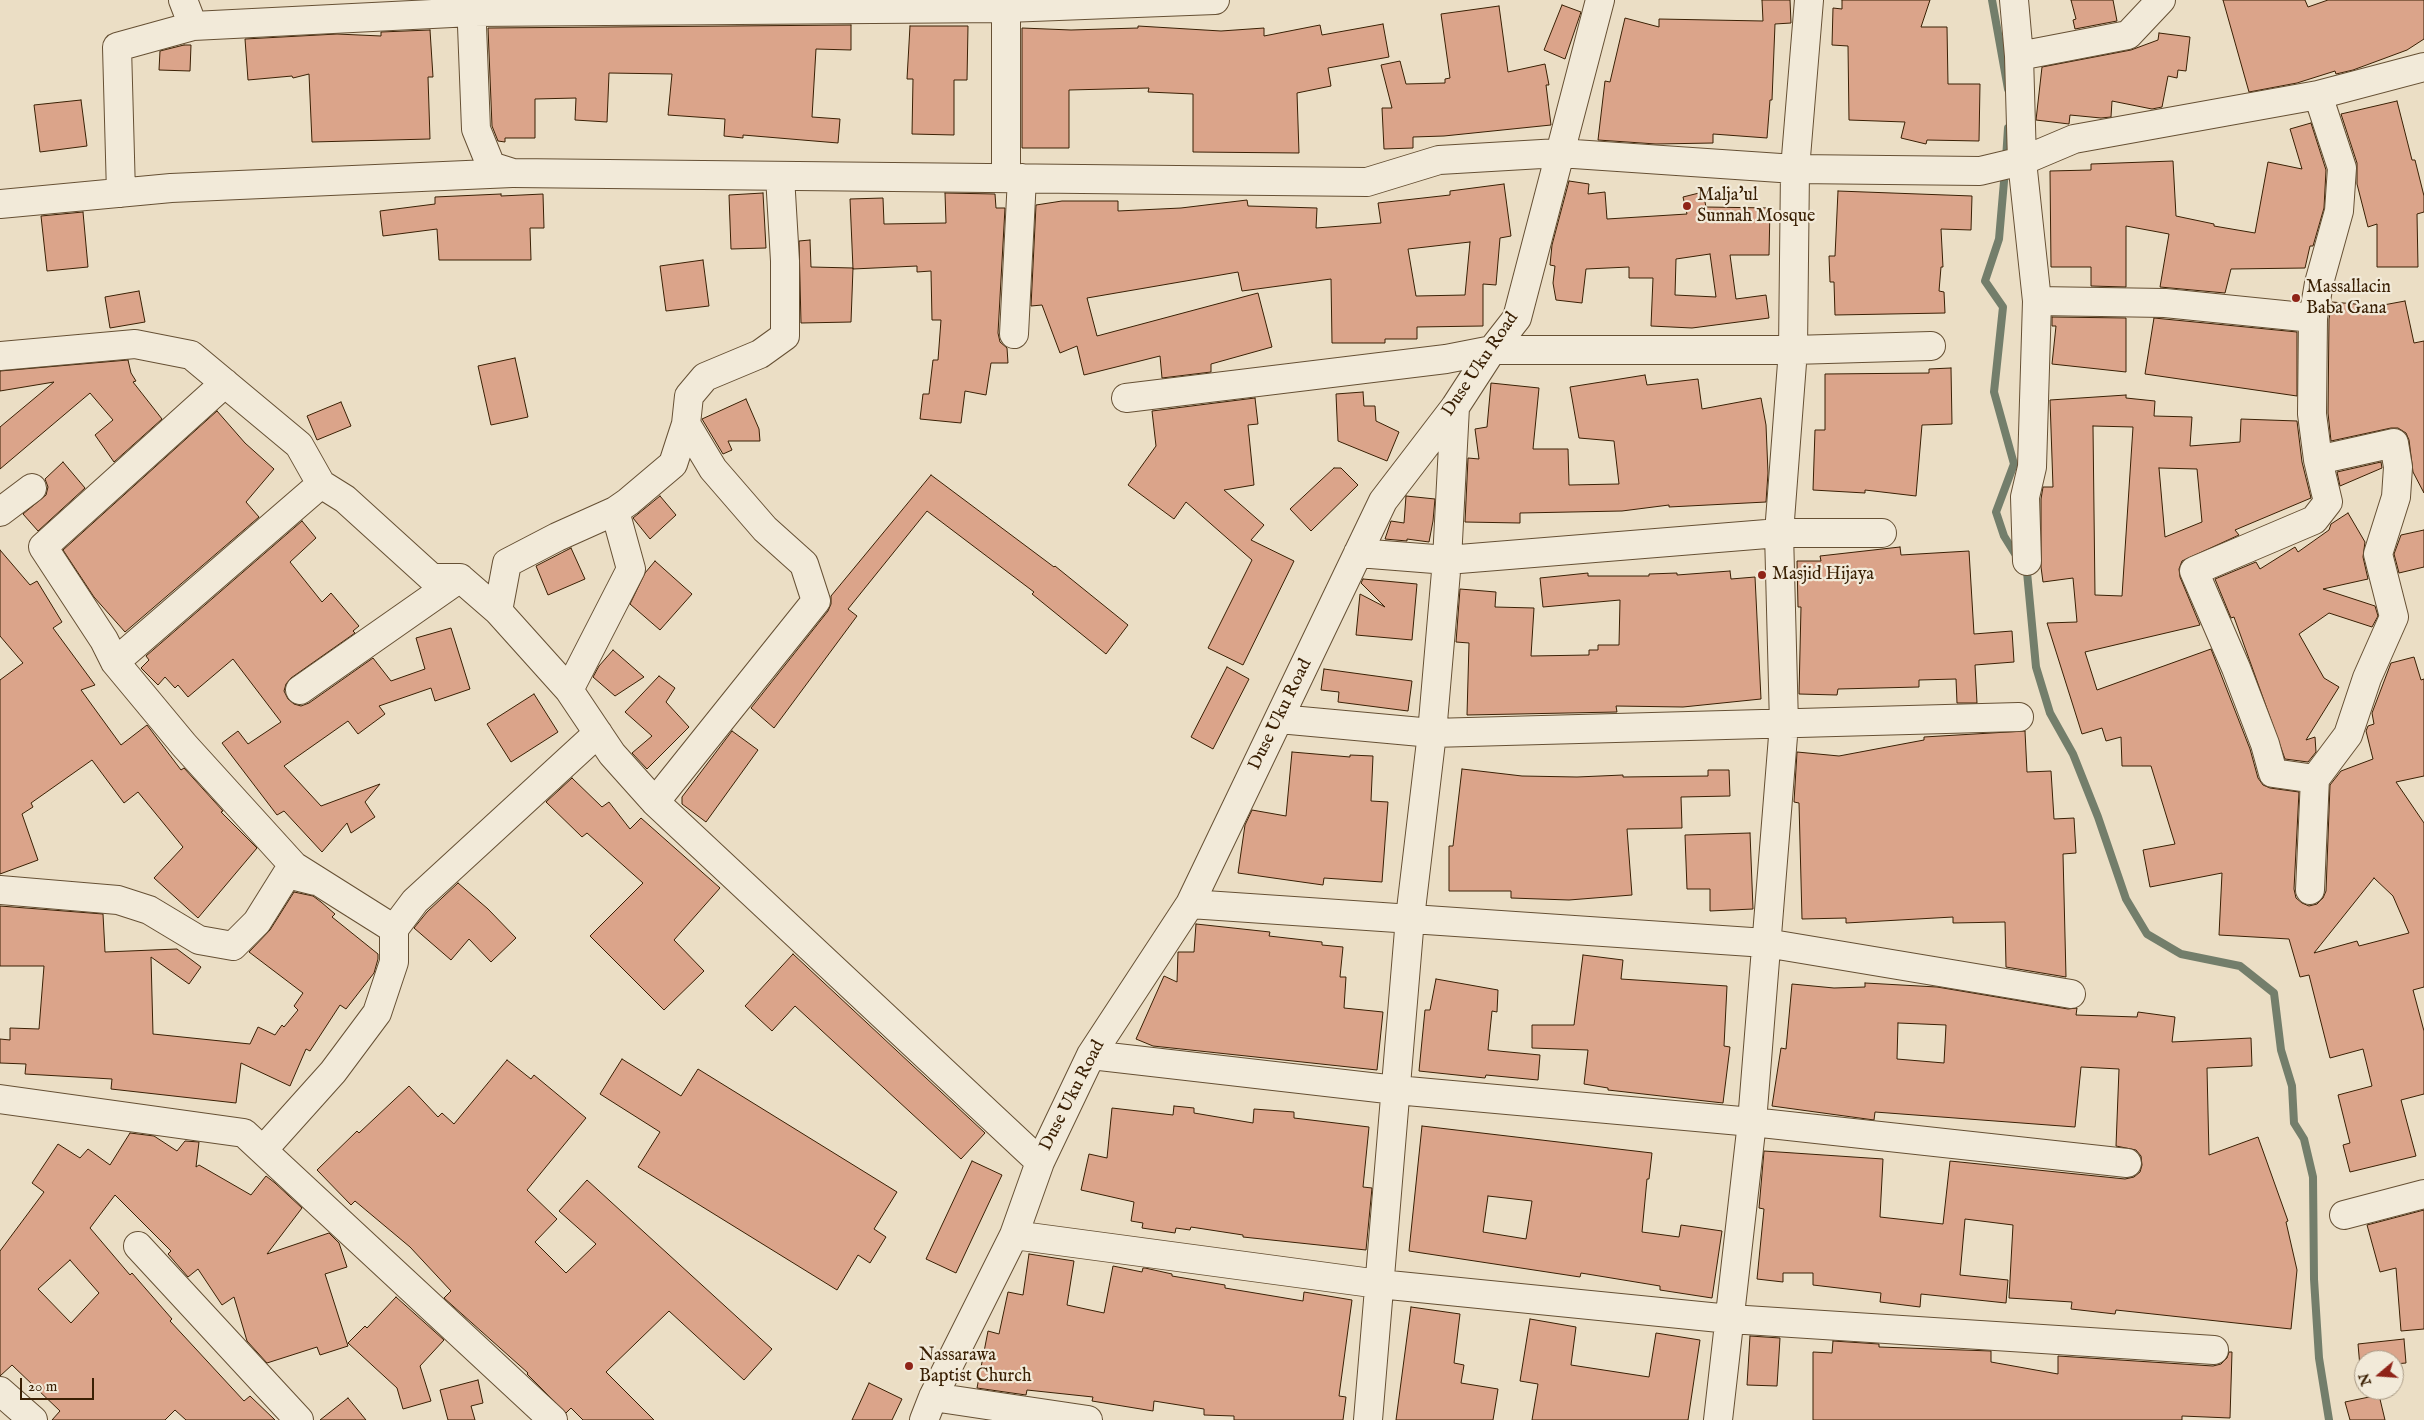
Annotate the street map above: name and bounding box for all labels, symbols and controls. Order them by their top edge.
place label: Malja'ul Sunnah Mosque [1697,185,1815,228]
marker: Malja'ul Sunnah Mosque [1681,200,1693,212]
place label: Massallacin Baba Gana [2306,277,2391,320]
marker: Massallacin Baba Gana [2290,292,2302,304]
street label: Duse Uku Road [1438,309,1524,421]
place label: Masjid Hijaya [1772,564,1874,586]
marker: Masjid Hijaya [1756,569,1768,581]
street label: Duse Uku Road [1245,656,1317,774]
street label: Duse Uku Road [1036,1037,1110,1155]
place label: Nassarawa Baptist Church [919,1345,1031,1388]
north arrow [2354,1350,2404,1400]
marker: Nassarawa Baptist Church [903,1360,915,1372]
scale bar [22,1368,96,1400]
text: N [2355,1371,2376,1388]
text: 20 m [28,1377,57,1396]

